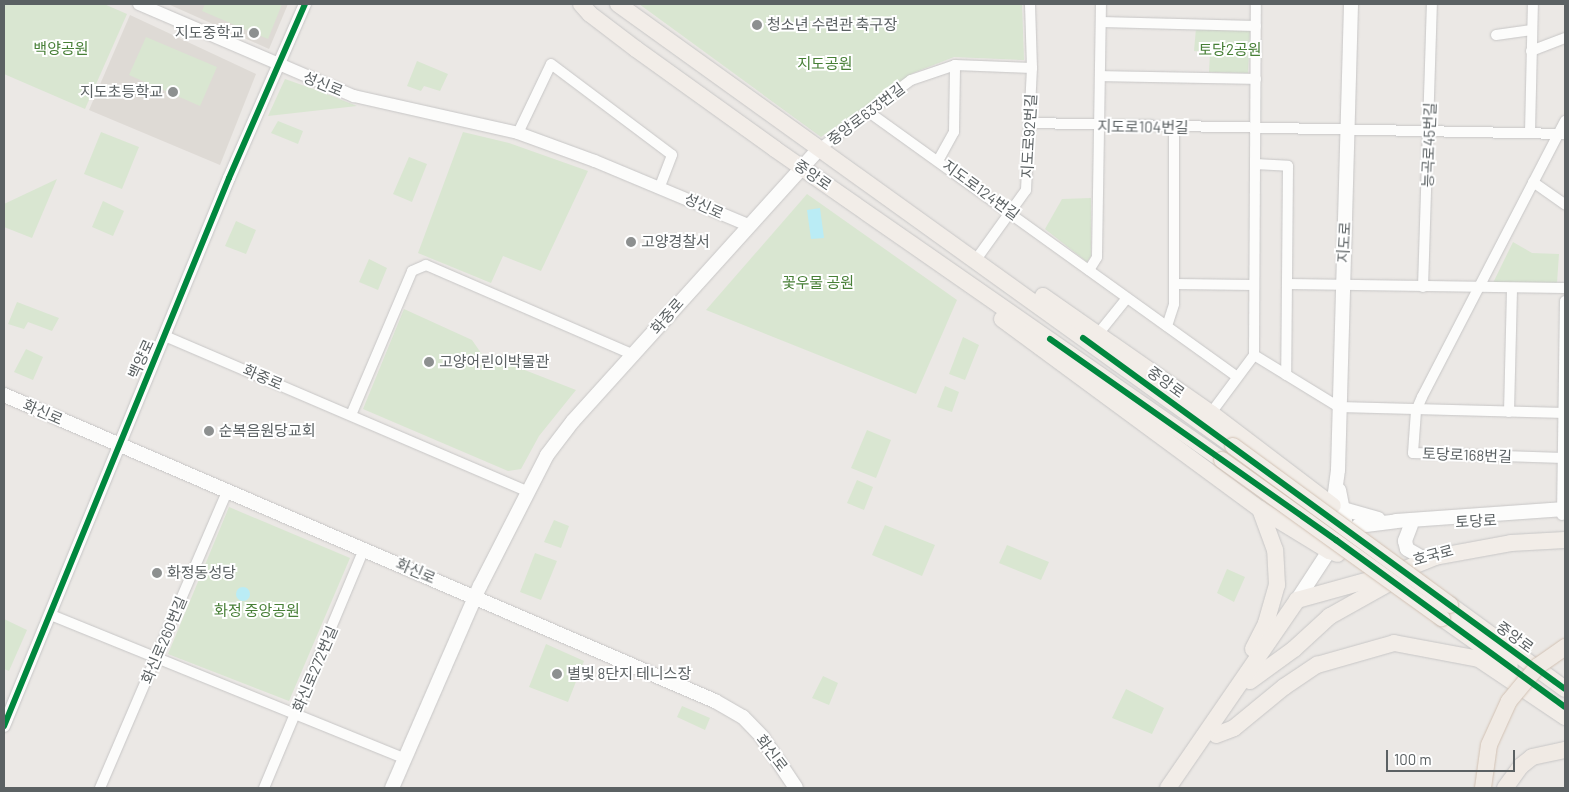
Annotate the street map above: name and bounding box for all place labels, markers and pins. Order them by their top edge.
place label: 청소년 수련관 축구장 [767,16,897,34]
marker: 청소년 수련관 축구장 [751,19,763,31]
place label: 지도중학교 [175,24,244,42]
marker: 지도중학교 [248,27,260,39]
place label: 지도초등학교 [80,83,163,101]
marker: 지도초등학교 [167,86,179,98]
place label: 고양경찰서 [641,233,710,251]
marker: 고양경찰서 [625,236,637,248]
place label: 고양어린이박물관 [439,353,549,371]
marker: 고양어린이박물관 [423,356,435,368]
place label: 순복음원당교회 [219,422,316,440]
marker: 순복음원당교회 [203,425,215,437]
place label: 화정동성당 [167,564,236,582]
marker: 화정동성당 [151,567,163,579]
place label: 별빛 8단지 테니스장 [567,665,691,683]
marker: 별빛 8단지 테니스장 [551,668,563,680]

